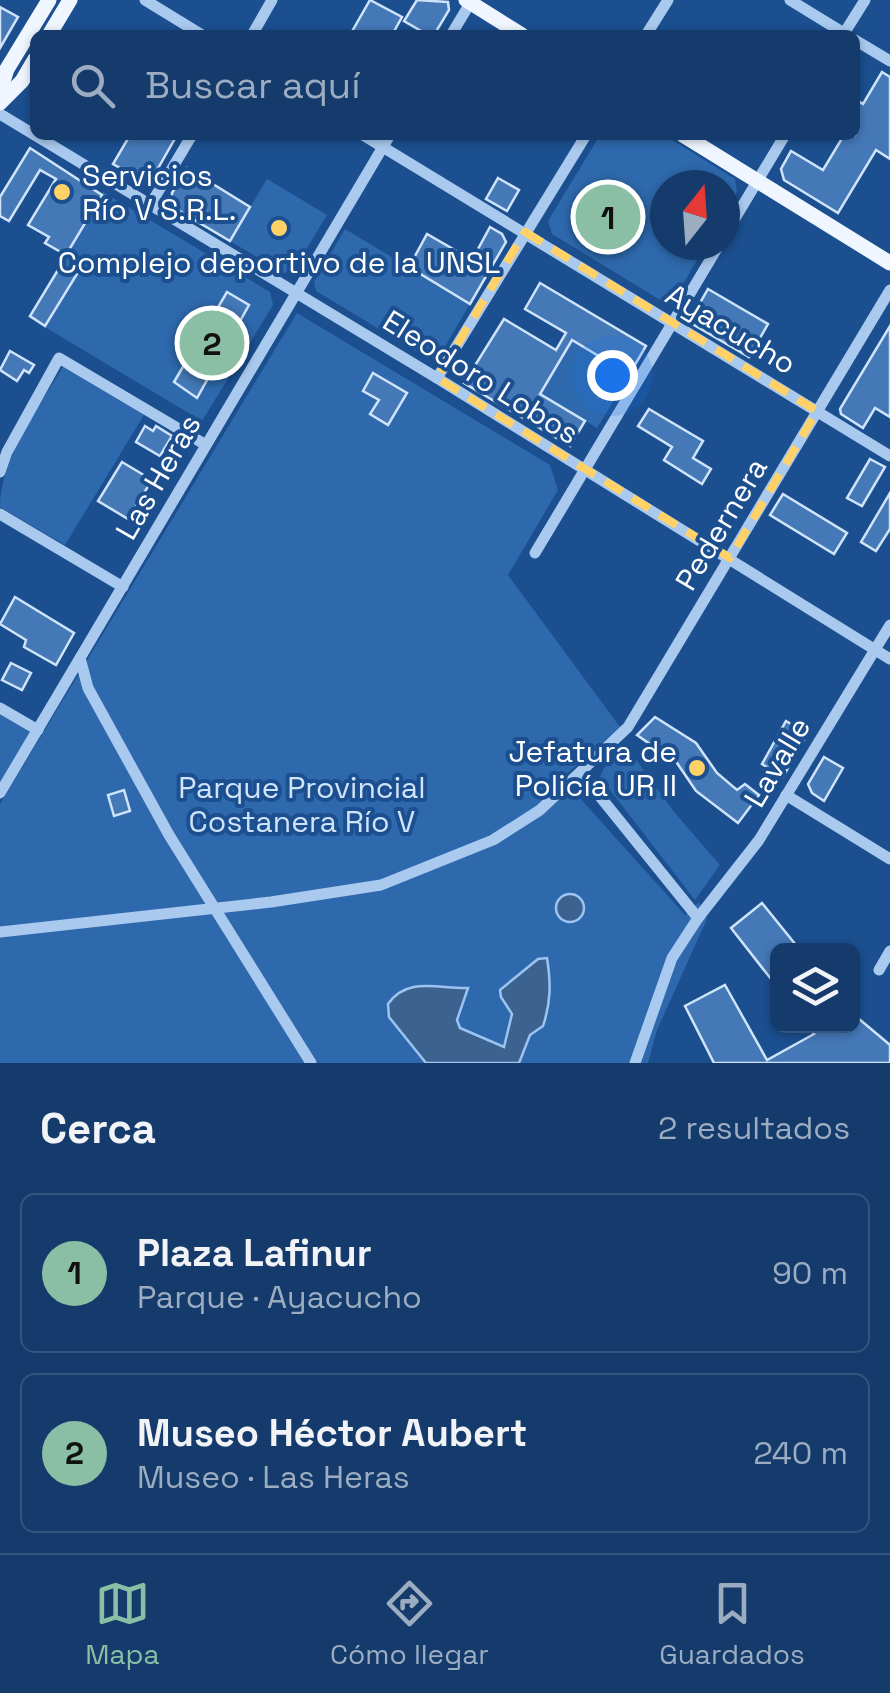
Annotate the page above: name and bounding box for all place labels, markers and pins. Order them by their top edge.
place label: Servicios Río V S.R.L. [82,156,236,229]
pin: 1 [576,180,640,254]
marker: Servicios Río V S.R.L. [51,181,73,203]
marker: Complejo deportivo de la UNSL [268,217,290,239]
place label: Complejo deportivo de la UNSL [58,243,500,282]
pin: 2 [180,306,244,380]
place label: Jefatura de Policía UR II [509,732,677,805]
marker: Jefatura de Policía UR II [686,757,708,779]

